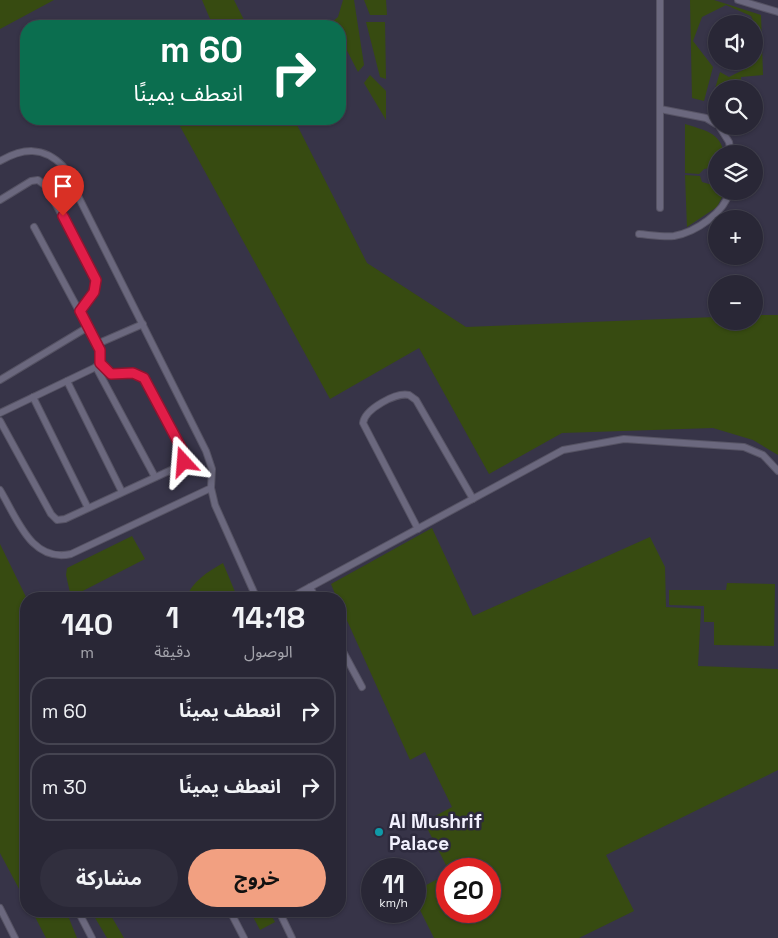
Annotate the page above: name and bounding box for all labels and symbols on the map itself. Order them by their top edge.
pin [42,165,84,216]
position arrow [157,435,209,487]
place label: Al Mushrif Palace [389,809,482,856]
marker: Al Mushrif Palace [373,826,385,838]
speed limit sign: 20 [436,858,501,923]

